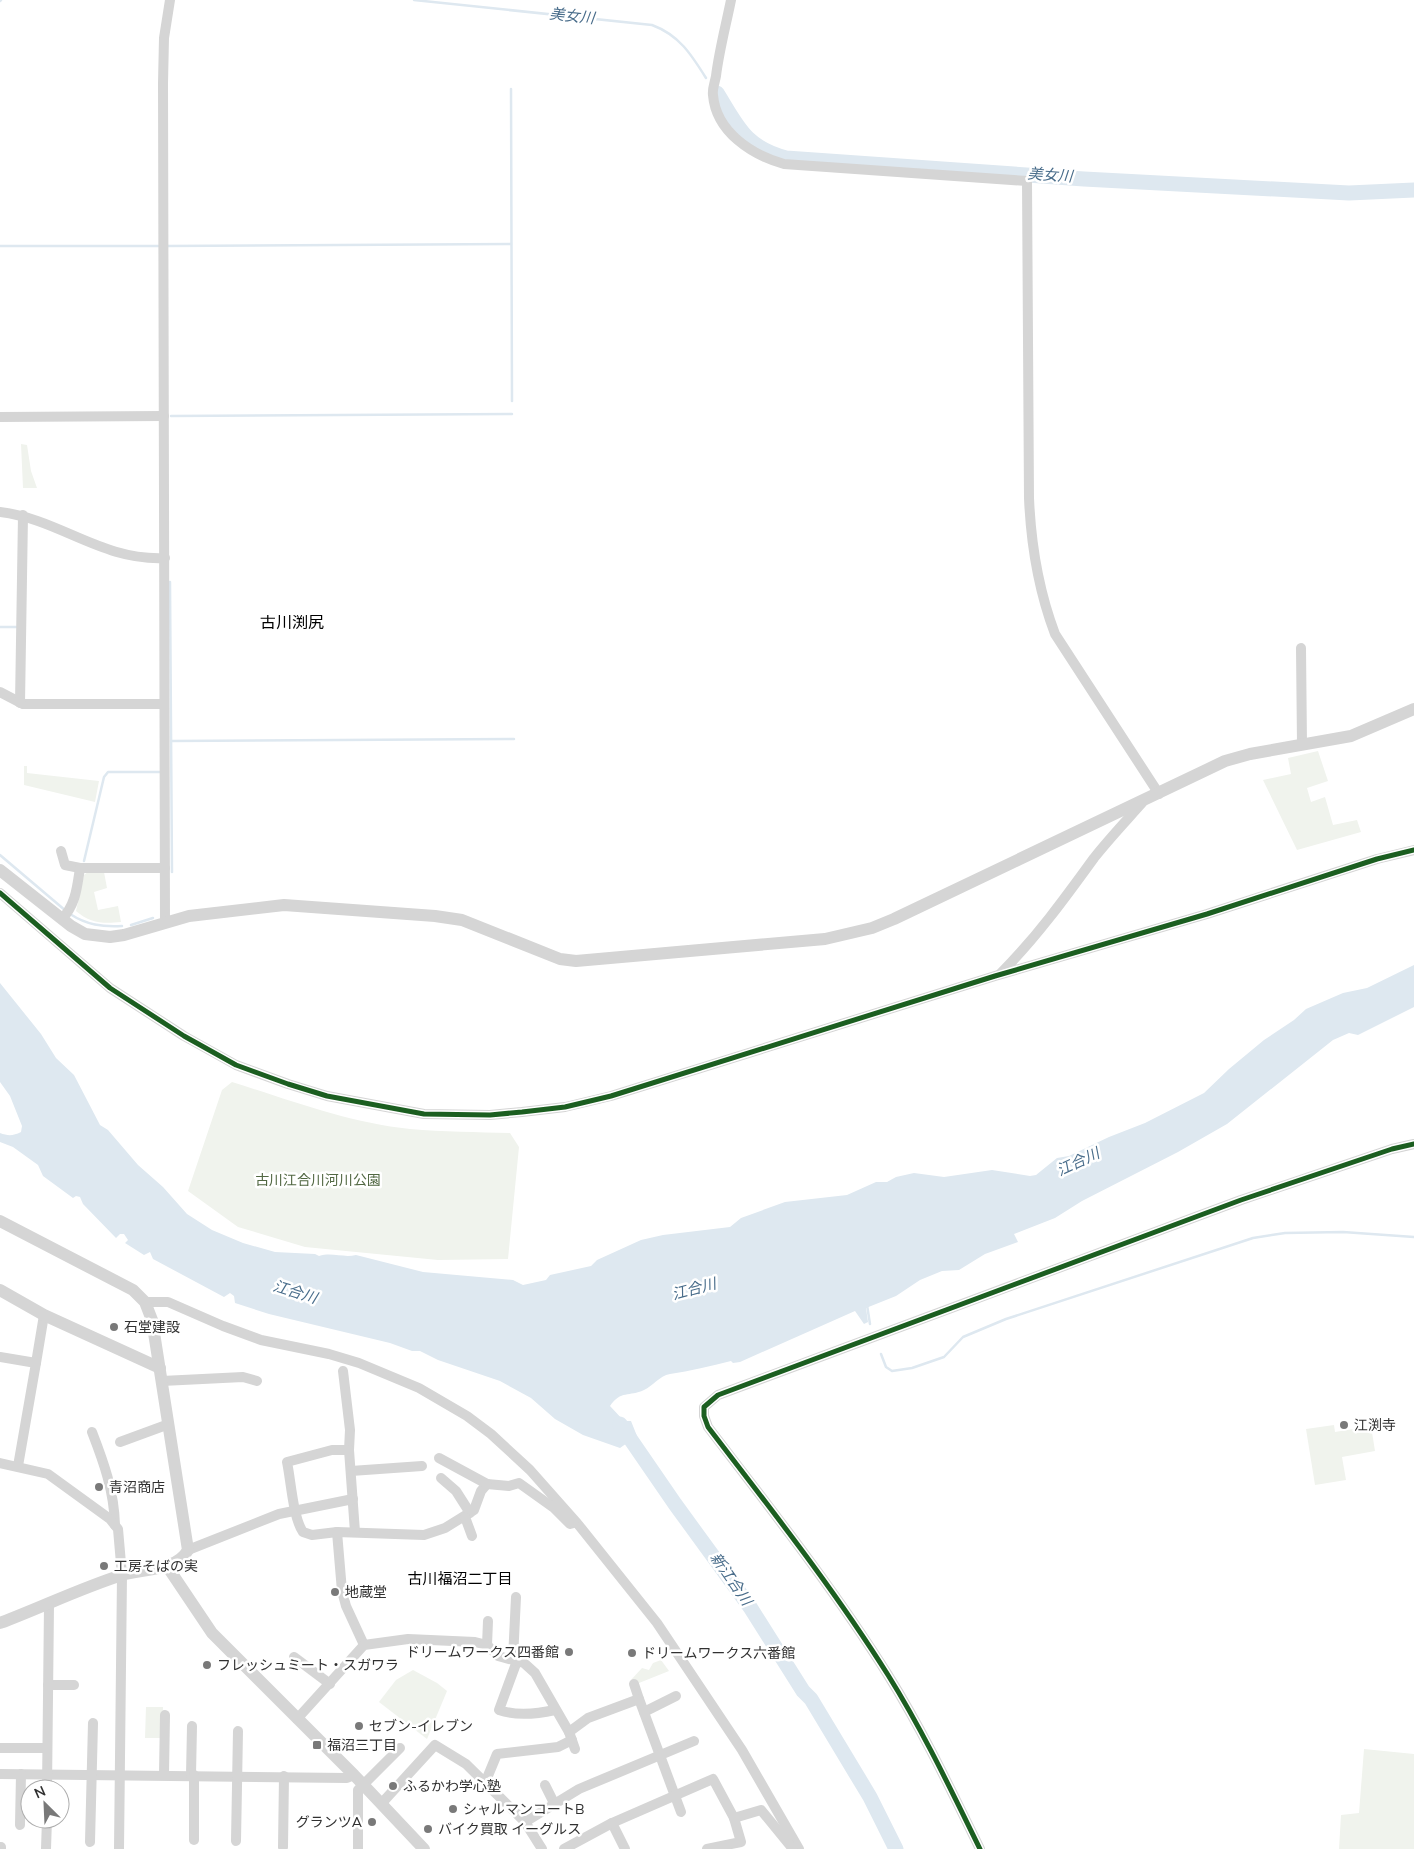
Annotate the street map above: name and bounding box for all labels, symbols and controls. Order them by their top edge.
water label: 美女川 [549,4,597,28]
water label: 美女川 [1027,163,1075,186]
district label: 古川渕尻 [260,612,324,632]
water label: 江合川 [1053,1143,1104,1180]
park label: 古川江合川河川公園 [255,1171,381,1189]
water label: 江合川 [670,1273,720,1304]
water label: 江合川 [271,1276,321,1308]
place label: 石堂建設 [124,1318,180,1336]
marker: 石堂建設 [108,1321,120,1333]
place label: 江渕寺 [1354,1416,1396,1434]
marker: 江渕寺 [1338,1419,1350,1431]
place label: 青沼商店 [109,1478,165,1496]
marker: 青沼商店 [93,1481,105,1493]
water label: 新江合川 [706,1549,758,1610]
place label: 工房そばの実 [114,1557,198,1575]
marker: 工房そばの実 [98,1560,110,1572]
district label: 古川福沼二丁目 [407,1569,513,1588]
place label: 地蔵堂 [345,1583,387,1601]
marker: 地蔵堂 [329,1586,341,1598]
place label: ドリームワークス四番館 [406,1643,559,1661]
place label: ドリームワークス六番館 [642,1644,795,1662]
marker: ドリームワークス四番館 [563,1646,575,1658]
marker: ドリームワークス六番館 [626,1647,638,1659]
place label: フレッシュミート・スガワラ [217,1656,399,1674]
marker: フレッシュミート・スガワラ [201,1659,213,1671]
place label: セブン-イレブン [369,1717,473,1735]
marker: セブン-イレブン [353,1720,365,1732]
place label: 福沼三丁目 [327,1736,397,1754]
marker: 福沼三丁目 [311,1739,323,1751]
place label: ふるかわ学心塾 [403,1777,501,1795]
north arrow [20,1779,70,1829]
marker: ふるかわ学心塾 [387,1780,399,1792]
text: N [31,1782,48,1802]
place label: シャルマンコートB [463,1800,585,1818]
marker: シャルマンコートB [447,1803,459,1815]
place label: グランツA [296,1813,363,1831]
marker: グランツA [366,1816,378,1828]
place label: バイク買取 イーグルス [438,1820,581,1838]
marker: バイク買取 イーグルス [422,1823,434,1835]

